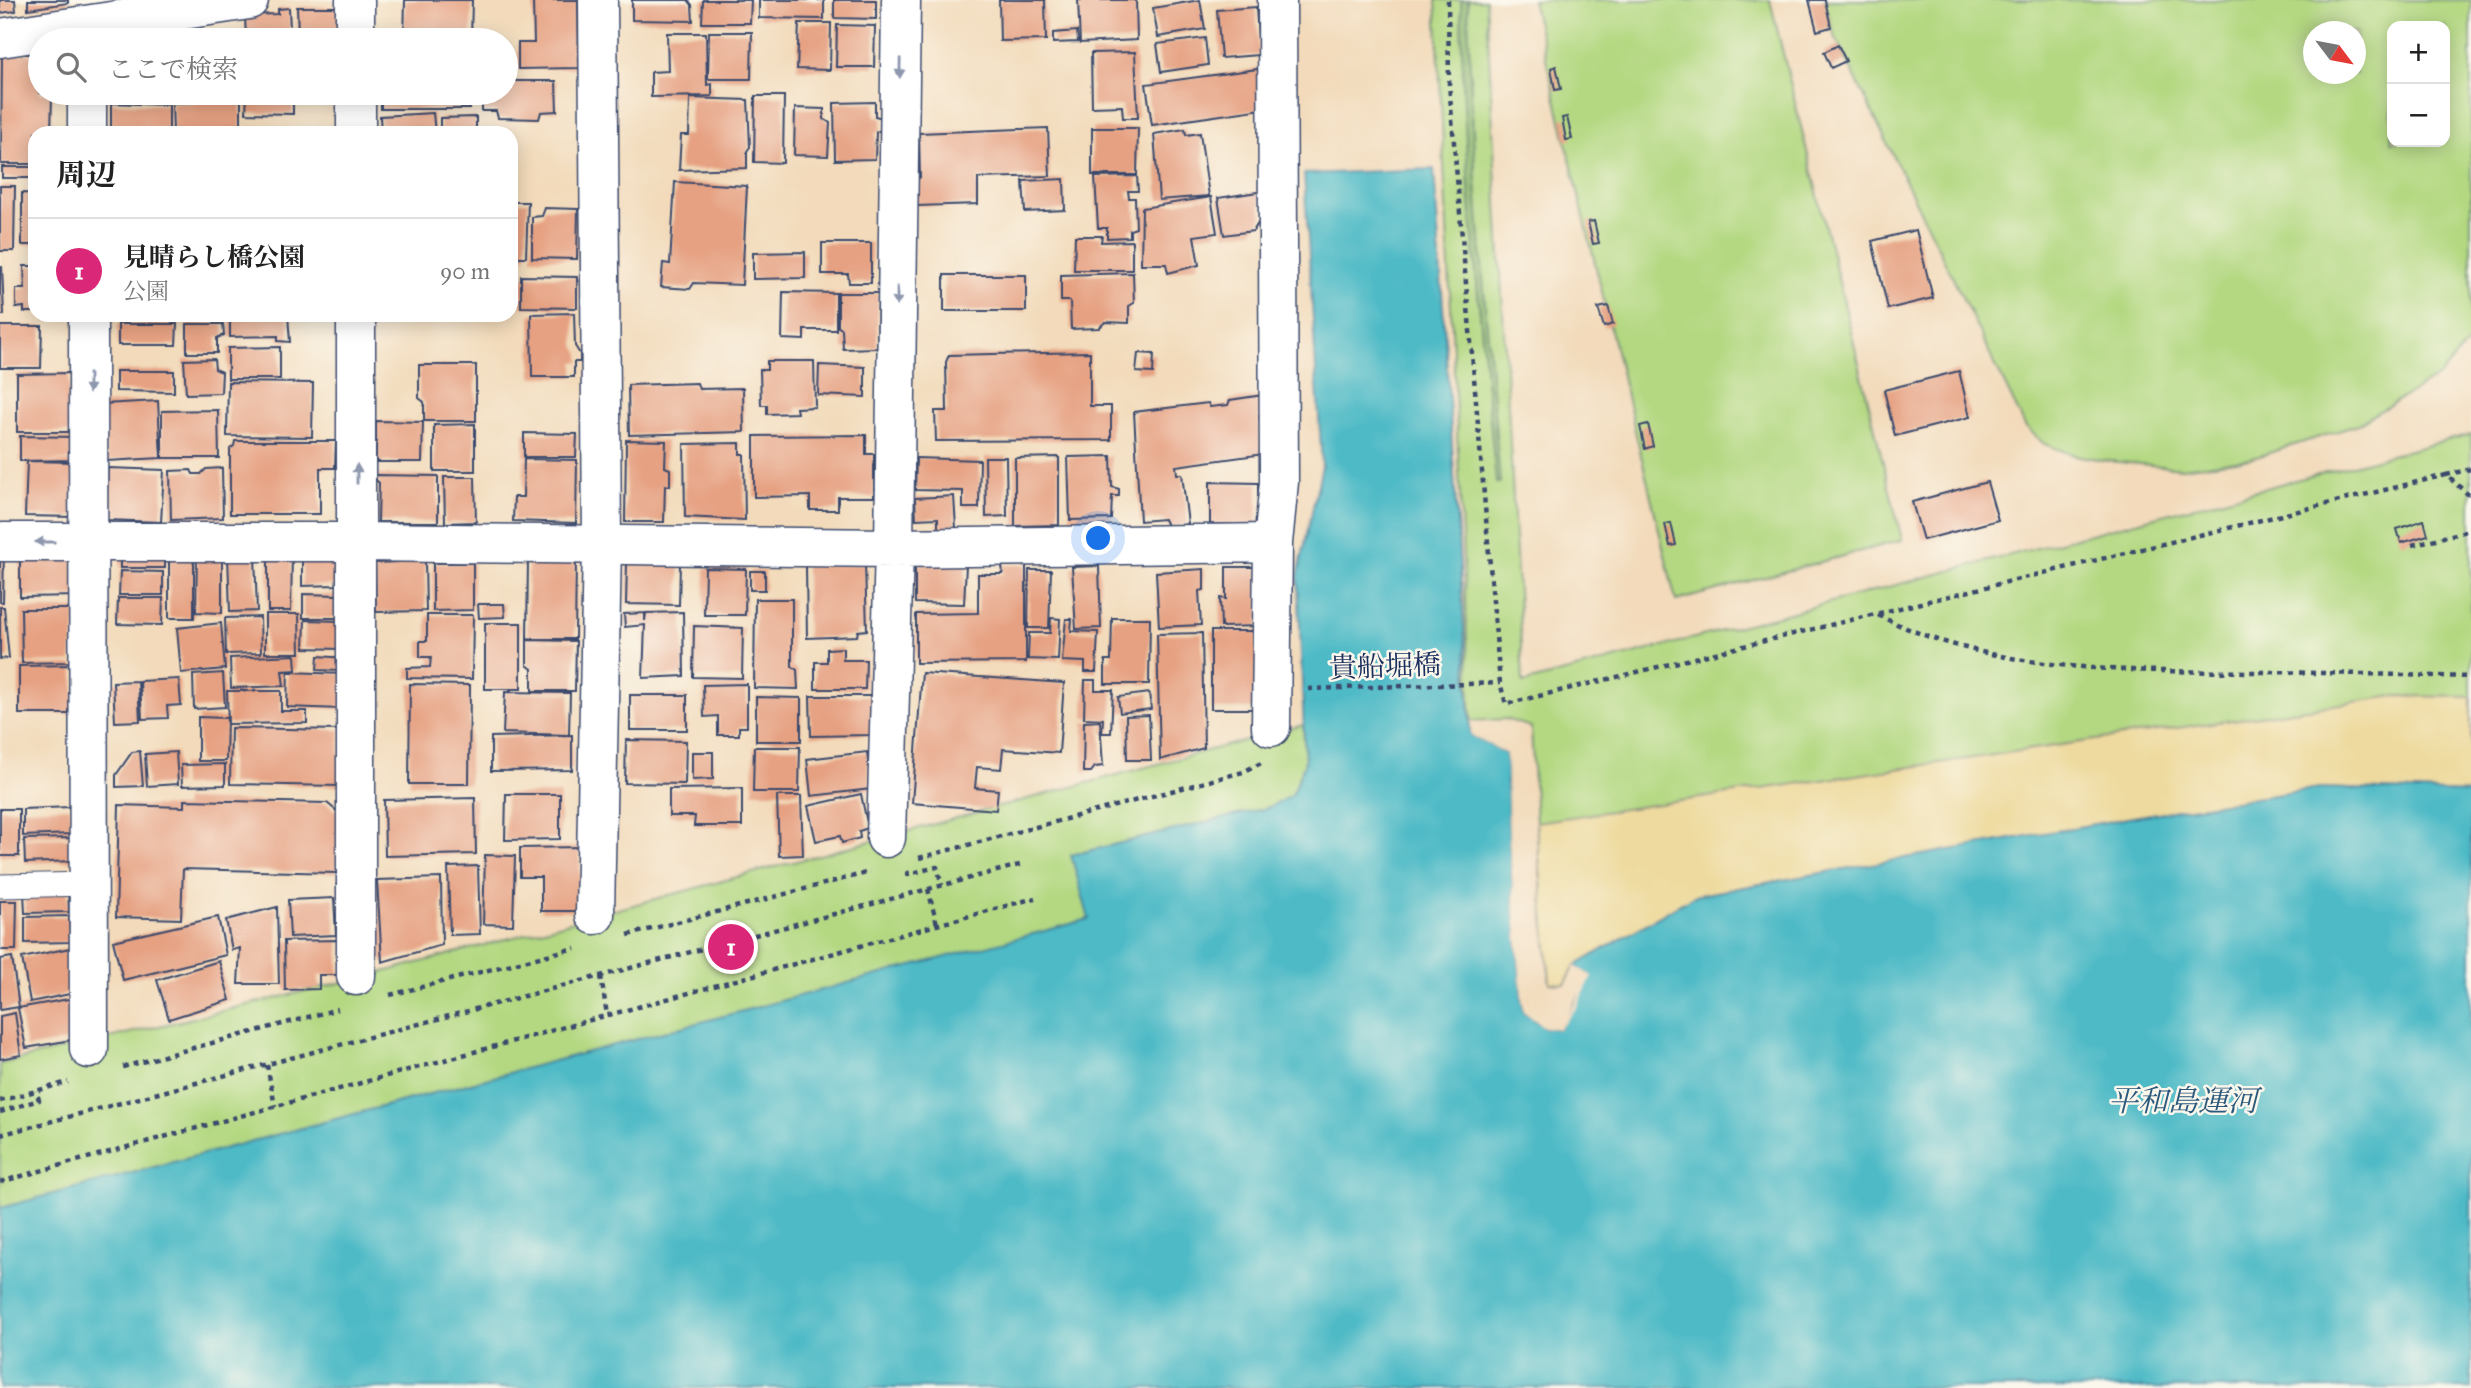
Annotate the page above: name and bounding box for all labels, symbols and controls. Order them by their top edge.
north arrow [2303,21,2366,84]
map controls [2387,21,2450,147]
button: + [2387,21,2450,84]
search box [28,28,518,105]
icon: search [52,48,90,86]
text: ここで検索 [108,53,238,85]
one-way arrow [894,57,906,79]
button: − [2387,84,2450,147]
text: 周辺 [56,157,116,193]
text: 見晴らし橋公園 [123,241,305,273]
text: 1 [74,257,84,285]
text: 90 m [440,257,490,285]
text: 公園 [123,277,169,305]
one-way arrow [891,285,903,307]
one-way arrow [83,372,94,394]
one-way arrow [351,463,363,485]
your location [1081,521,1115,555]
one-way arrow [33,536,55,547]
street label: 貴船堀橋 [1328,647,1442,685]
pin: 1 [708,921,754,973]
water label: 平和島運河 [2108,1083,2263,1119]

